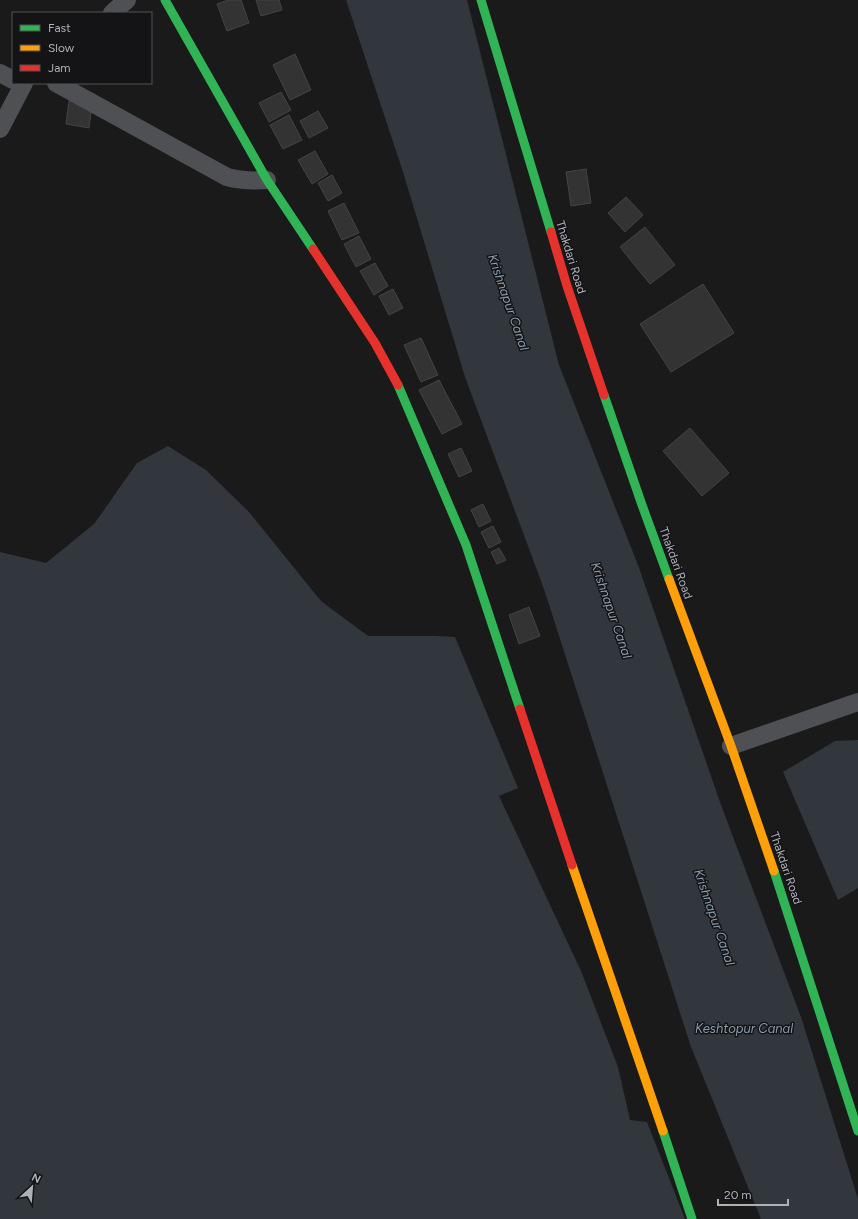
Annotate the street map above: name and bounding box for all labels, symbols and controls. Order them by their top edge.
legend [12,12,152,84]
text: Fast [48,21,71,35]
text: Slow [48,41,75,55]
text: Jam [48,61,71,75]
street label: Thakdari Road [553,219,589,295]
water label: Krishnapur Canal [485,252,532,352]
street label: Thakdari Road [656,525,696,601]
water label: Krishnapur Canal [588,560,635,660]
street label: Thakdari Road [767,830,805,906]
water label: Krishnapur Canal [691,867,738,967]
water label: Keshtopur Canal [695,1021,793,1036]
north arrow [12,1167,52,1207]
text: N [29,1171,43,1186]
scale bar [718,1181,788,1207]
text: 20 m [724,1188,752,1202]

